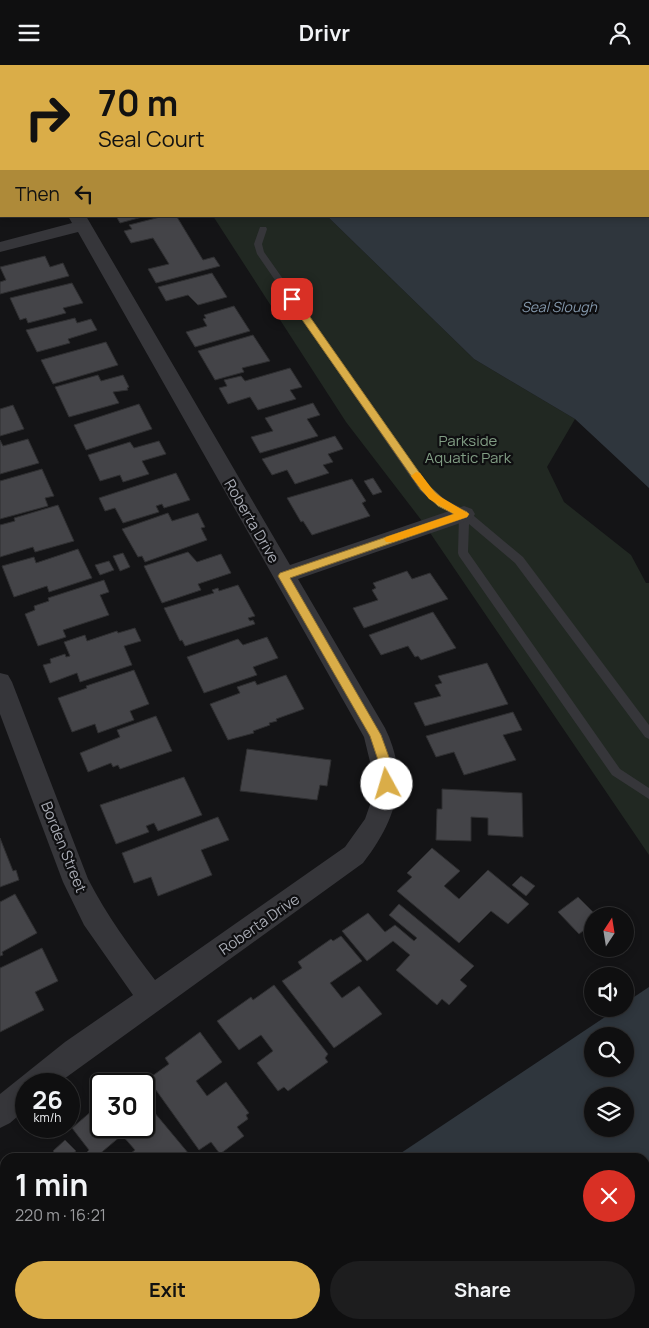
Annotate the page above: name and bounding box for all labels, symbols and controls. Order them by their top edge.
text: Drivr [299,18,350,48]
icon: menu [15,19,43,47]
icon: person [606,19,634,47]
text: 70 m [98,79,178,127]
icon: right [15,85,80,150]
text: Seal Court [98,124,205,154]
icon: left [70,180,98,208]
text: Then [15,181,60,207]
pin [271,278,313,320]
icon: arrive [278,285,306,313]
water label: Seal Slough [521,297,597,316]
park label: Parkside Aquatic Park [425,430,512,468]
street label: Roberta Drive [219,475,285,567]
position arrow [360,757,412,809]
street label: Borden Street [36,798,92,896]
street label: Roberta Drive [215,888,304,960]
north arrow [584,907,634,957]
map controls [584,907,634,1137]
button: sound [584,967,634,1017]
button: search [584,1027,634,1077]
speed limit sign: 30 [90,1073,155,1138]
text: 26 [32,1082,63,1117]
button: layers [584,1087,634,1137]
text: km/h [34,1109,61,1126]
text: 1 min [15,1164,88,1205]
button: close [583,1170,635,1222]
text: 220 m · 16:21 [15,1204,106,1226]
button: Exit [15,1261,320,1319]
button: Share [330,1261,635,1319]

